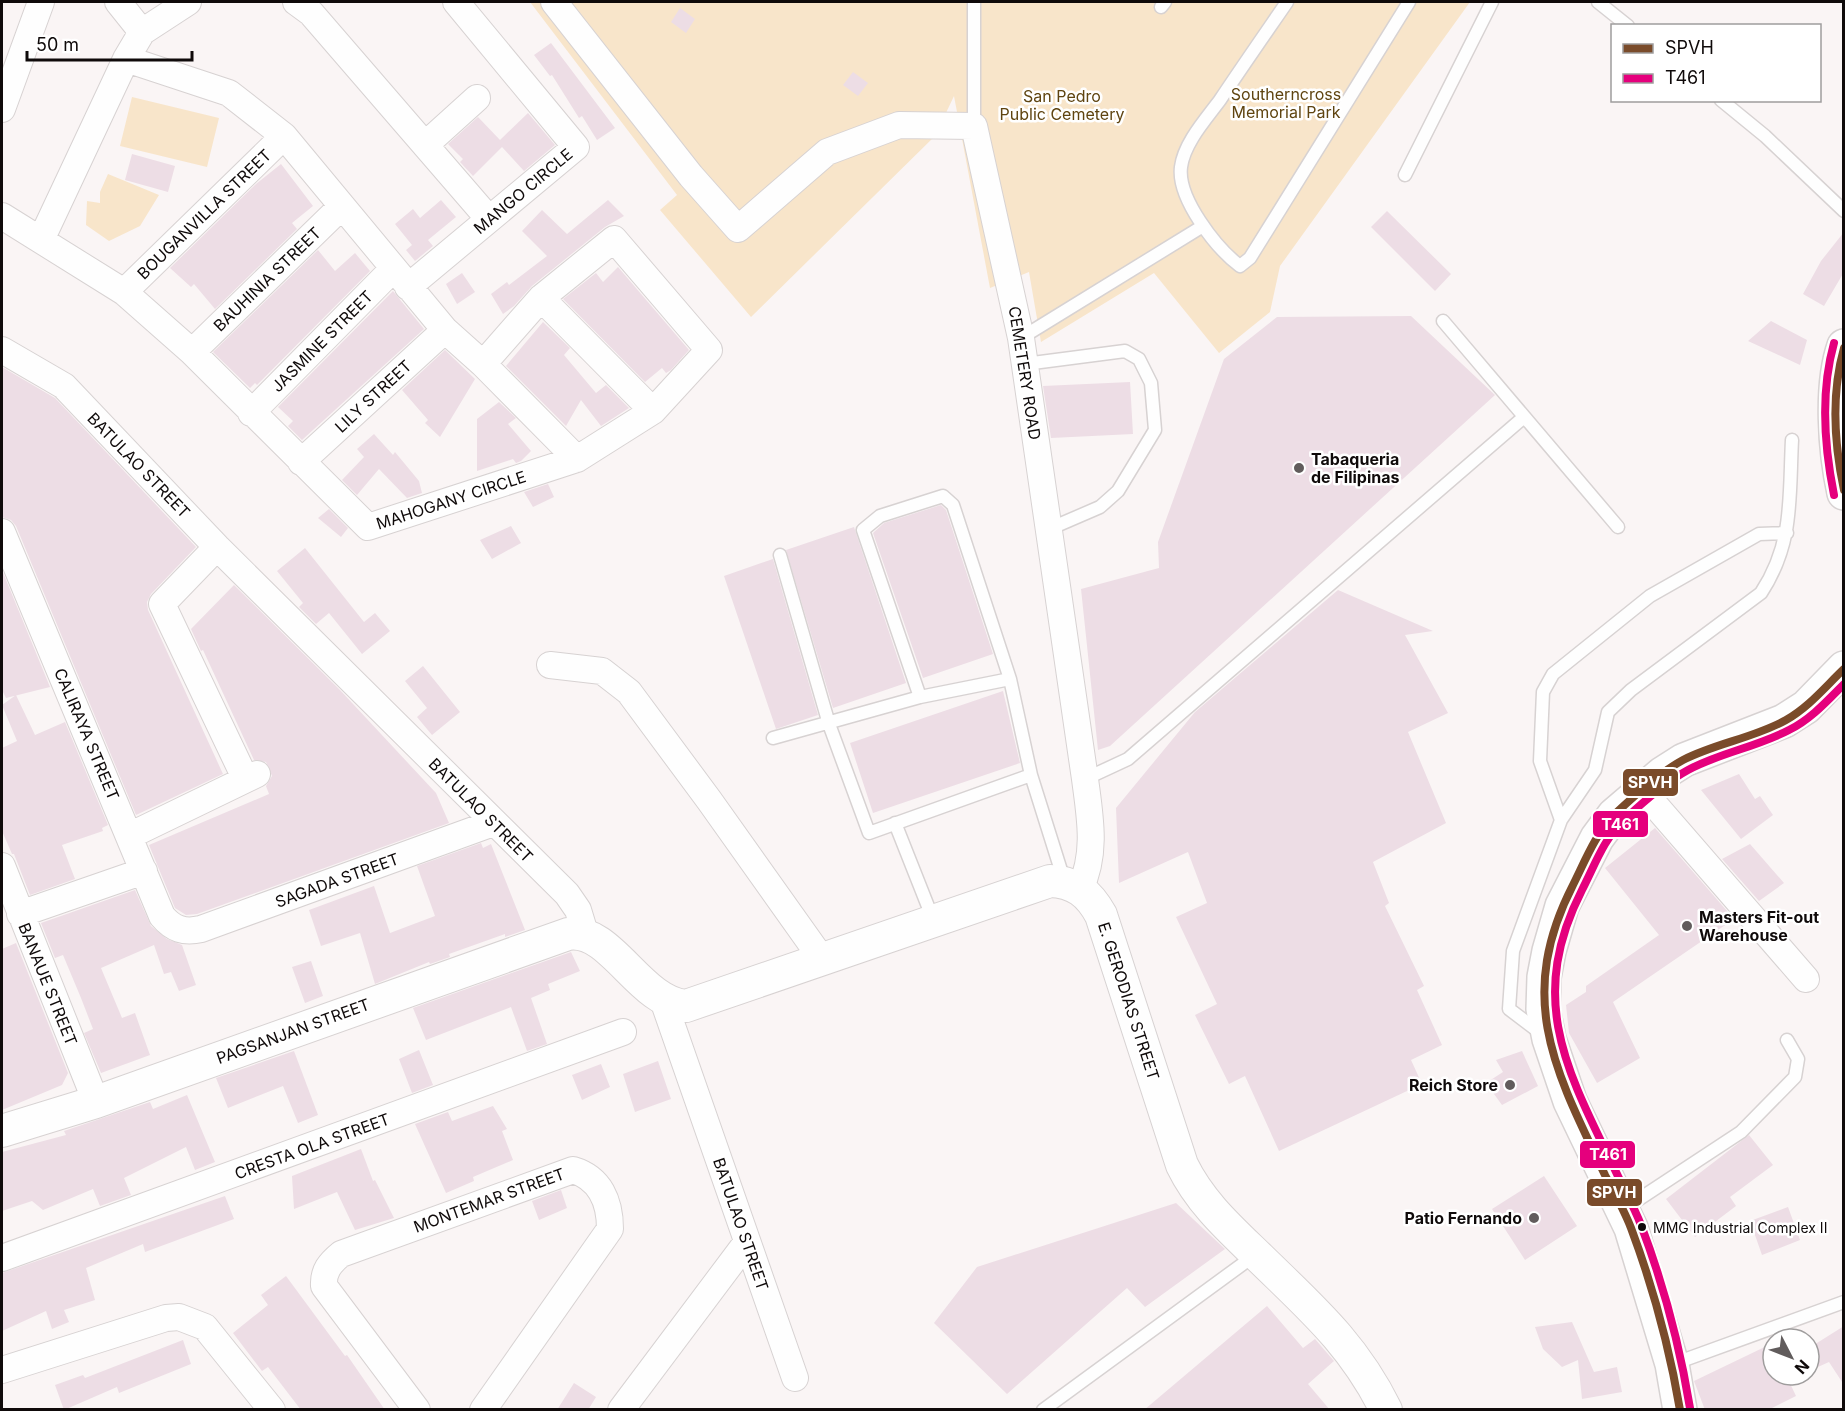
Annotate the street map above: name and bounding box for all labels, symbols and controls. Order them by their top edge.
scale bar [27,24,192,62]
legend [1611,24,1821,102]
text: 50 m [36,34,79,55]
text: SPVH [1665,37,1714,58]
text: T461 [1665,67,1706,88]
park label: Southerncross Memorial Park [1231,84,1341,122]
park label: San Pedro Public Cemetery [1000,86,1124,124]
street label: MANGO CIRCLE [470,144,576,238]
street label: BOUGANVILLA STREET [133,145,275,283]
street label: BAUHINIA STREET [209,223,325,335]
street label: JASMINE STREET [267,286,377,396]
street label: CEMETERY ROAD [1005,305,1045,441]
street label: LILY STREET [330,355,416,437]
street label: BATULAO STREET [83,408,195,522]
place label: Tabaqueria de Filipinas [1311,449,1399,487]
marker: Tabaqueria de Filipinas [1292,461,1306,475]
street label: MAHOGANY CIRCLE [374,466,528,534]
street label: CALIRAYA STREET [50,665,124,803]
street label: BATULAO STREET [425,754,537,866]
line badge: SPVH [1622,768,1679,797]
text: SPVH [1628,772,1672,792]
line badge: T461 [1592,810,1649,838]
text: T461 [1601,814,1639,834]
street label: SAGADA STREET [272,848,402,912]
place label: Masters Fit-out Warehouse [1699,907,1819,945]
street label: E. GERODIAS STREET [1094,919,1164,1083]
marker: Masters Fit-out Warehouse [1680,919,1694,933]
street label: BANAUE STREET [14,920,82,1048]
street label: PAGSANJAN STREET [214,994,372,1068]
place label: Reich Store [1409,1075,1498,1095]
marker: Reich Store [1503,1078,1517,1092]
street label: CRESTA OLA STREET [232,1109,392,1183]
line badge: T461 [1579,1140,1636,1169]
text: T461 [1589,1144,1627,1164]
street label: BATULAO STREET [709,1155,773,1293]
street label: MONTEMAR STREET [411,1163,567,1237]
line badge: SPVH [1586,1178,1643,1207]
text: SPVH [1592,1182,1636,1202]
place label: Patio Fernando [1405,1208,1522,1228]
marker: Patio Fernando [1527,1211,1541,1225]
place label: MMG Industrial Complex II [1653,1219,1827,1236]
marker: MMG Industrial Complex II [1636,1221,1648,1233]
north arrow [1761,1327,1821,1387]
text: N [1791,1356,1814,1378]

